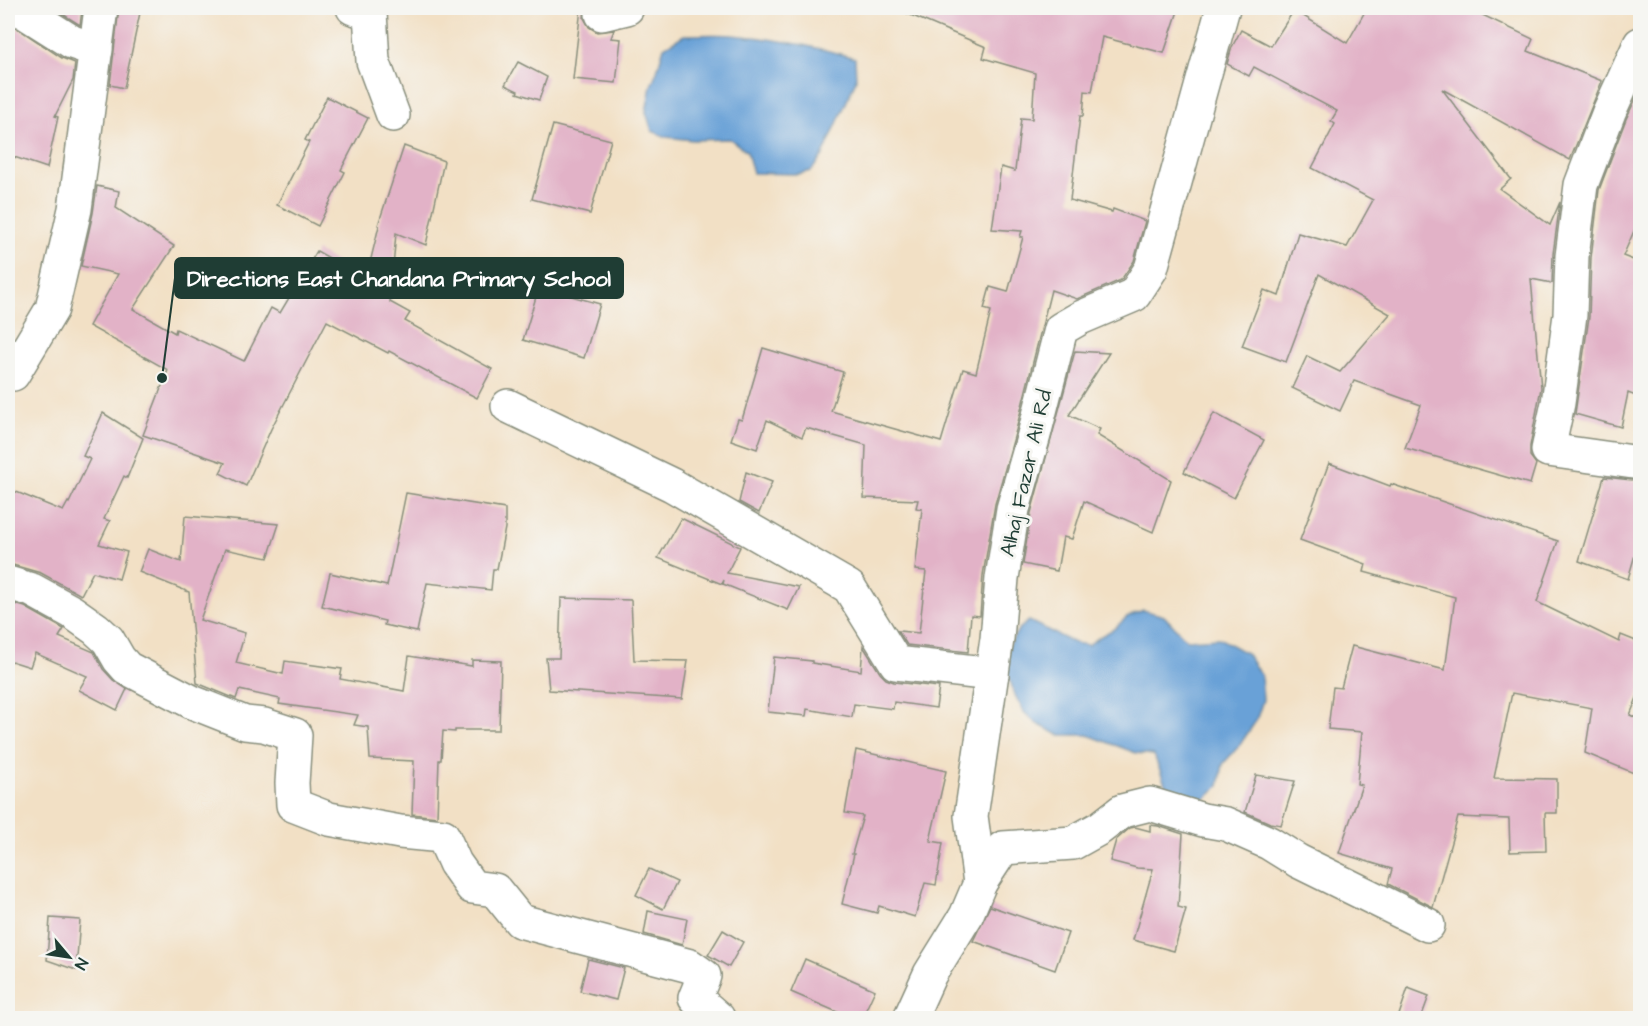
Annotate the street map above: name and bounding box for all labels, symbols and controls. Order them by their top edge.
callout: Directions East Chandana Primary School [175,258,623,298]
text: Directions East Chandana Primary School [187,264,612,297]
street label: Alhaj Fazar Ali Rd [993,387,1059,559]
north arrow [39,927,99,987]
text: N [69,954,93,974]

